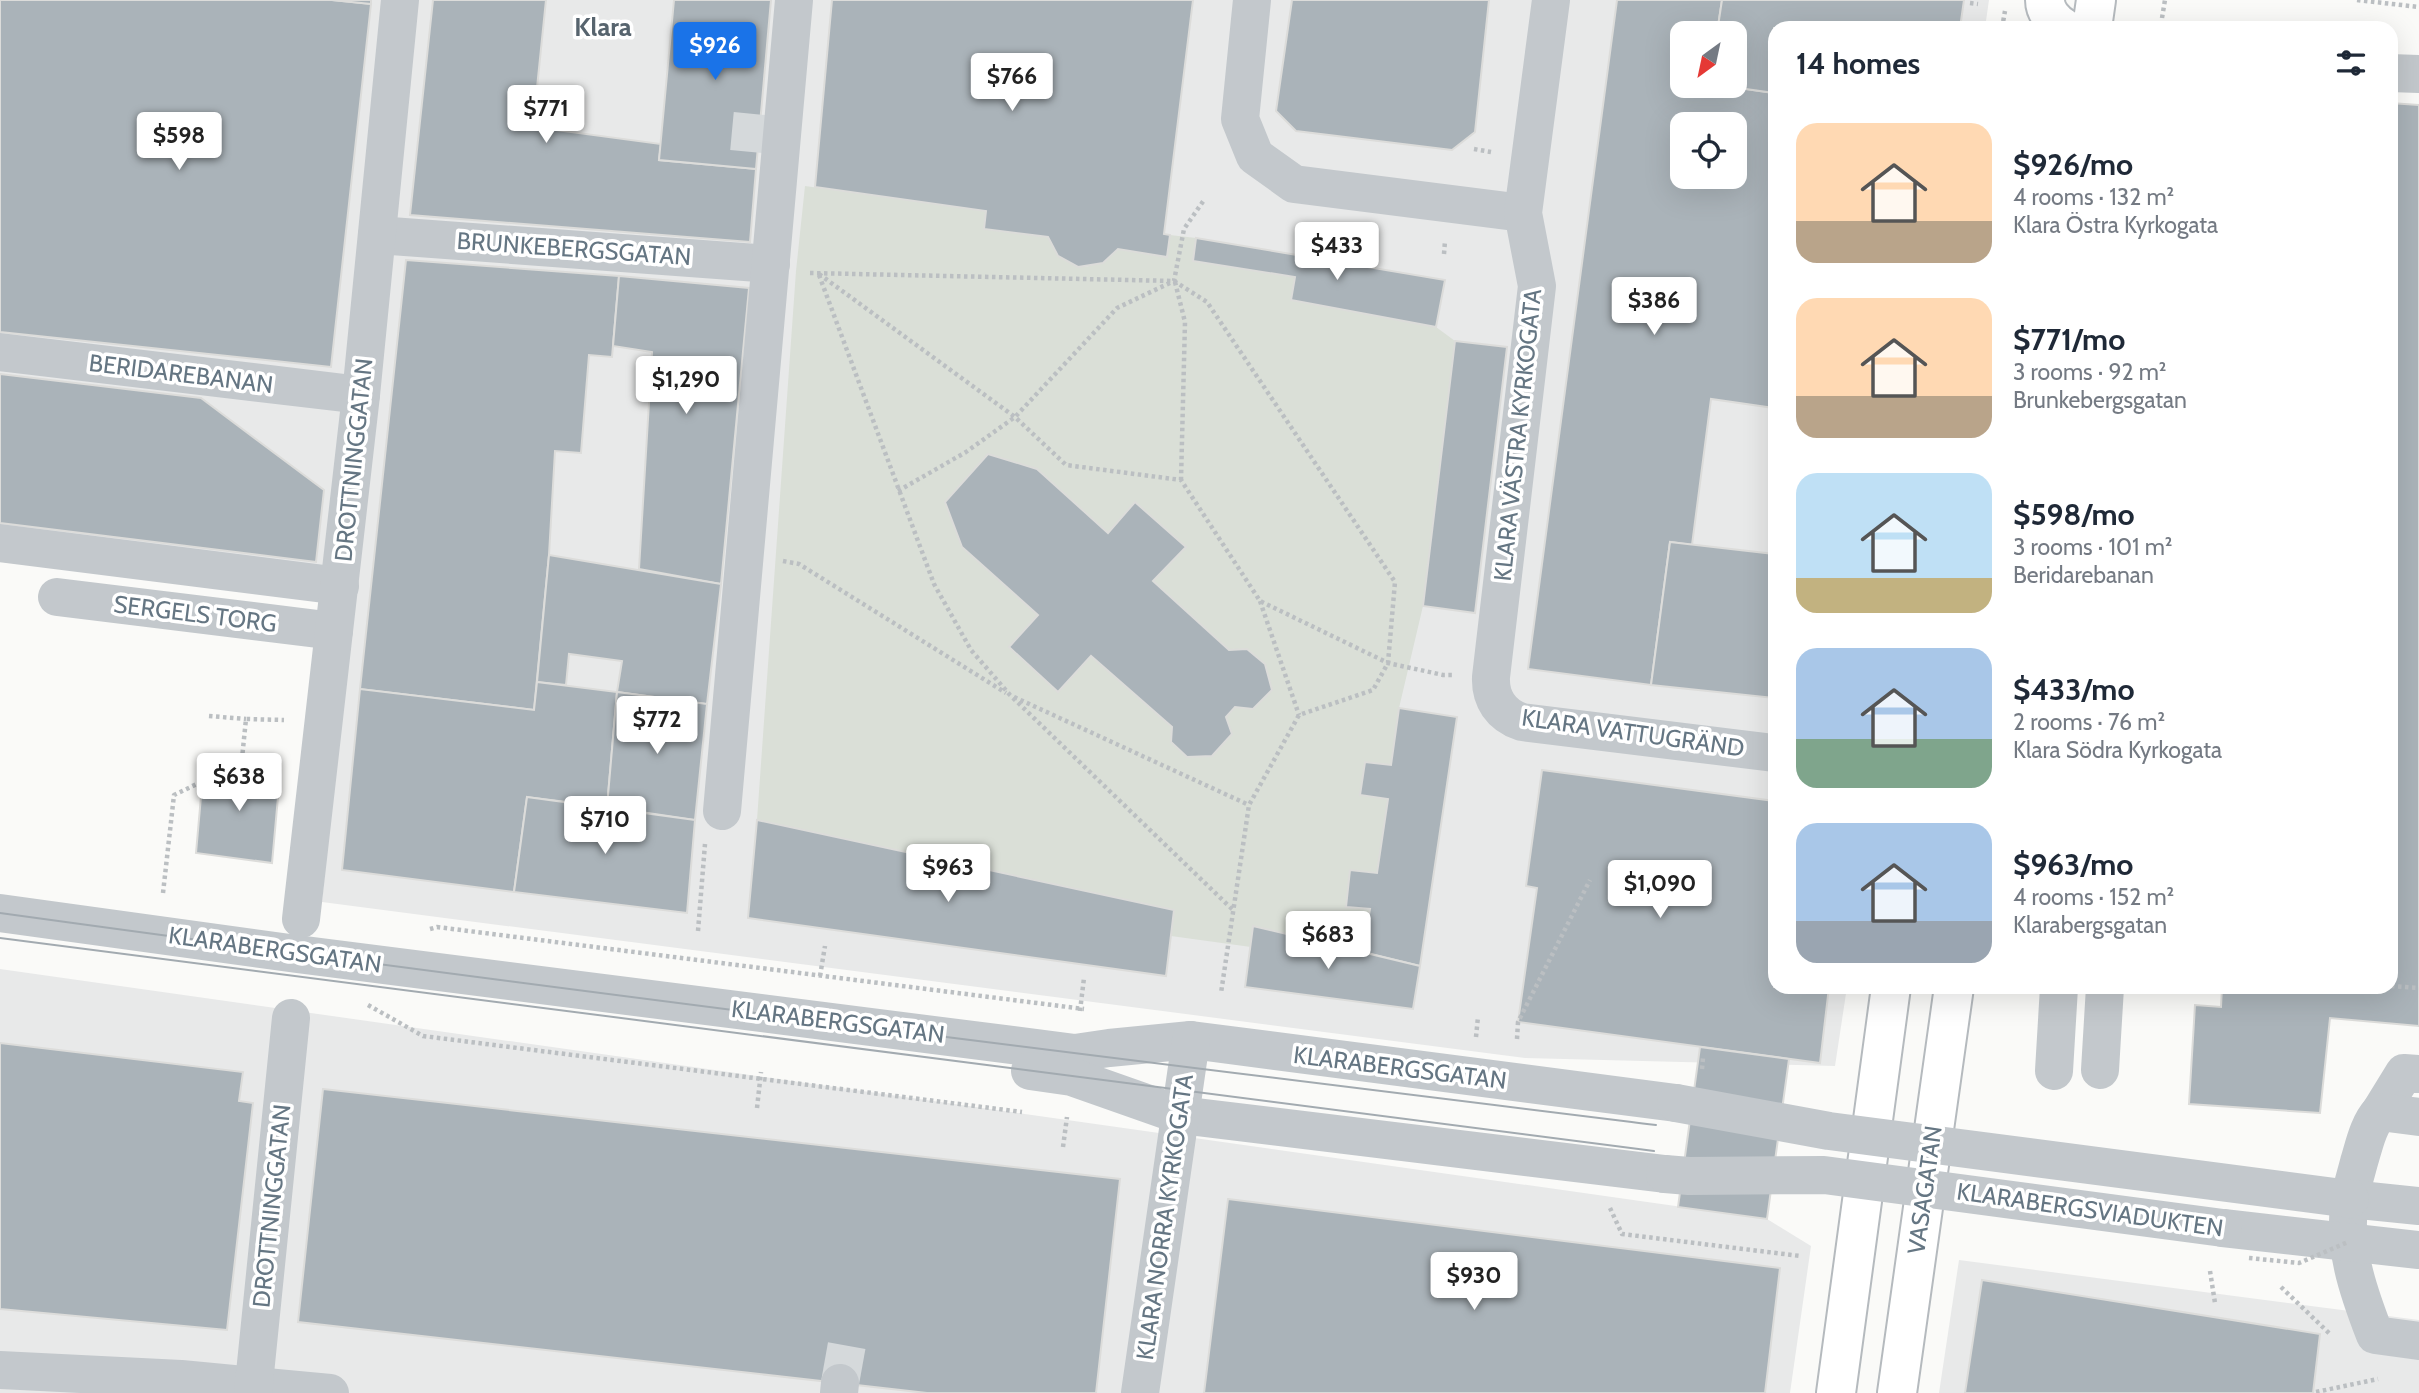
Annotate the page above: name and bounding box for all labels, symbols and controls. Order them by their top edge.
district label: Klara [574,11,632,43]
north arrow [1670,21,1746,98]
map controls [1670,21,1747,189]
pin: $926 [674,22,756,82]
text: $926 [689,31,741,59]
icon: filters [2332,44,2370,82]
text: 14 homes [1796,45,1920,82]
pin: $766 [971,54,1053,113]
text: $766 [987,62,1037,90]
pin: $771 [505,86,587,145]
text: $771 [523,94,569,122]
button: locate [1670,112,1747,189]
pin: $598 [138,113,220,172]
text: $598 [153,121,205,149]
text: $926/mo [2013,146,2133,183]
icon: home [1852,151,1936,235]
text: 4 rooms · 132 m² [2013,183,2174,211]
text: Klara Östra Kyrkogata [2013,211,2218,239]
pin: $433 [1296,222,1378,282]
street label: BRUNKEBERGSGATAN [456,226,692,271]
text: $433 [1311,231,1363,259]
pin: $386 [1613,278,1695,337]
text: $386 [1628,286,1680,314]
street label: KLARA VÄSTRA KYRKOGATA [1488,287,1547,583]
text: $771/mo [2013,321,2125,358]
icon: home [1852,326,1936,410]
street label: BERIDAREBANAN [87,348,275,399]
pin: $1,290 [629,356,743,416]
street label: DROTTNINGGATAN [328,357,379,563]
text: 3 rooms · 92 m² [2013,358,2167,386]
text: $1,290 [652,365,720,393]
text: Brunkebergsgatan [2013,386,2187,414]
text: $598/mo [2013,496,2135,533]
icon: home [1852,501,1936,585]
text: 3 rooms · 101 m² [2013,533,2172,561]
text: Beridarebanan [2013,561,2154,589]
street label: SERGELS TORG [112,589,278,638]
text: $433/mo [2013,671,2135,708]
icon: home [1852,676,1936,760]
pin: $772 [616,696,698,756]
street label: KLARA VATTUGRÄND [1520,703,1746,763]
text: $772 [633,705,681,733]
text: 2 rooms · 76 m² [2013,708,2165,736]
text: Klara Södra Kyrkogata [2013,736,2222,764]
pin: $638 [198,754,280,813]
text: $638 [213,762,265,790]
pin: $710 [564,796,646,856]
text: $710 [580,805,630,833]
pin: $963 [907,844,989,904]
text: $963/mo [2013,846,2133,883]
icon: home [1852,851,1936,935]
text: $963 [922,853,974,881]
pin: $1,090 [1603,860,1717,920]
text: $1,090 [1624,869,1696,897]
text: 4 rooms · 152 m² [2013,883,2174,911]
text: Klarabergsgatan [2013,911,2167,939]
pin: $683 [1287,912,1369,971]
street label: KLARABERGSGATAN [167,920,383,979]
text: $683 [1302,920,1354,948]
street label: KLARABERGSGATAN [730,994,946,1049]
street label: KLARABERGSGATAN [1292,1040,1508,1095]
street label: KLARA NORRA KYRKOGATA [1130,1072,1199,1362]
street label: DROTTNINGGATAN [246,1103,297,1309]
street label: VASAGATAN [1901,1124,1948,1256]
street label: KLARABERGSVIADUKTEN [1955,1176,2225,1243]
pin: $930 [1433,1252,1515,1312]
text: $930 [1447,1261,1501,1289]

